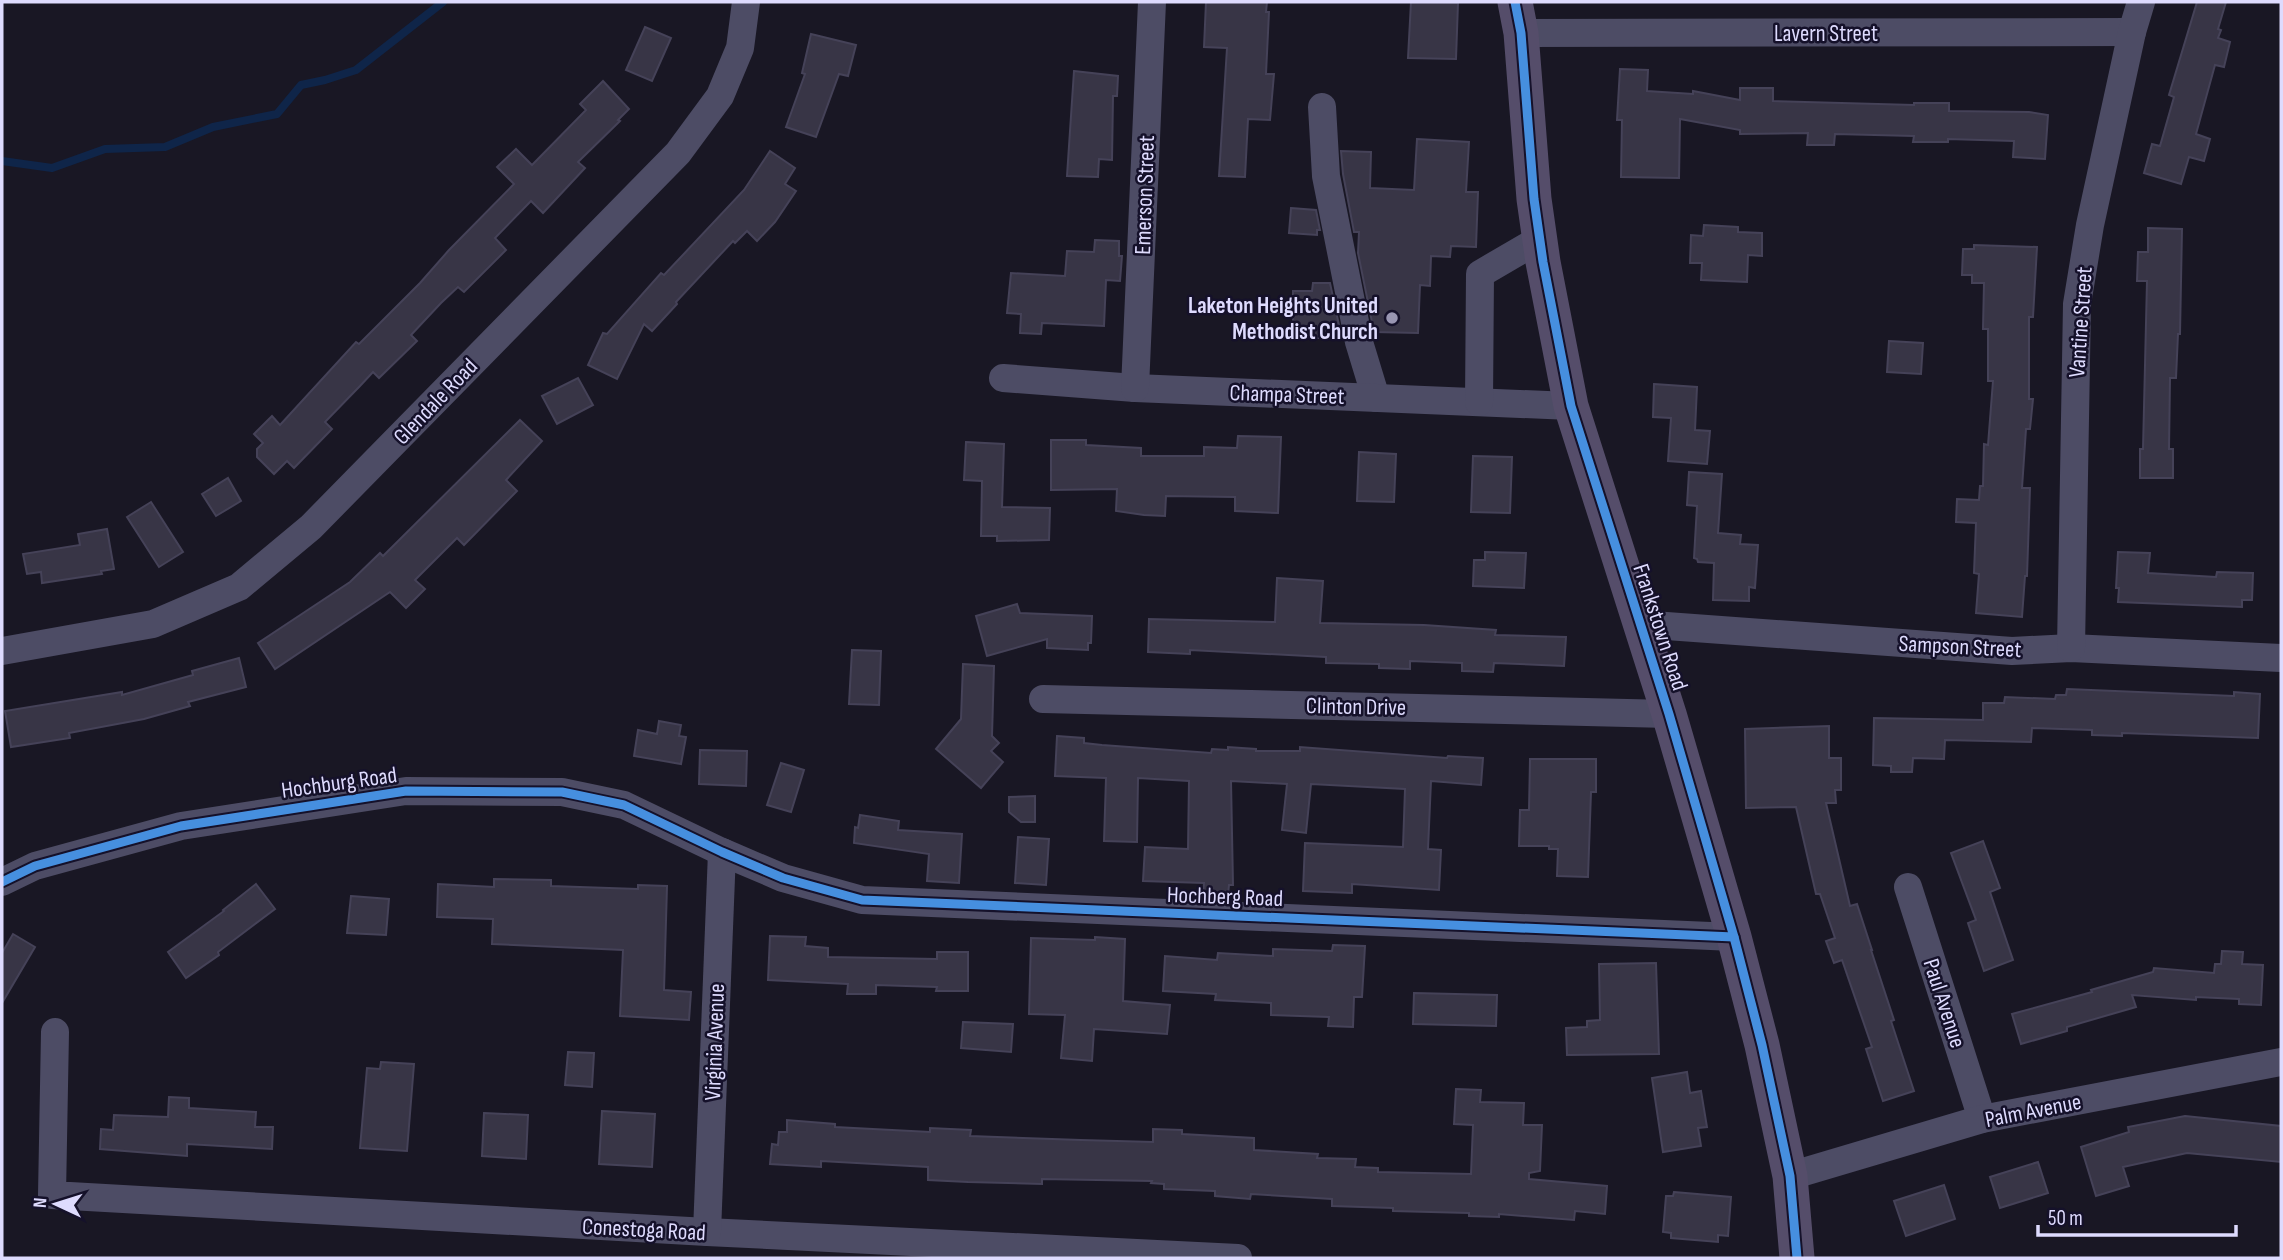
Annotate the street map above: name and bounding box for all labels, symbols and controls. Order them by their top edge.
street label: Lavern Street [1774,20,1878,48]
street label: Emerson Street [1129,135,1161,255]
street label: Vantine Street [2063,266,2099,378]
place label: Laketon Heights United Methodist Church [1188,292,1378,346]
marker: Laketon Heights United Methodist Church [1384,310,1400,326]
street label: Glendale Road [388,353,484,451]
street label: Champa Street [1229,379,1345,411]
street label: Frankstown Road [1626,561,1694,694]
street label: Sampson Street [1898,630,2022,664]
street label: Clinton Drive [1306,692,1406,722]
street label: Hochburg Road [279,761,399,805]
street label: Hochberg Road [1166,881,1284,913]
street label: Paul Avenue [1917,955,1972,1051]
street label: Virginia Avenue [699,983,731,1101]
street label: Palm Avenue [1983,1088,2084,1134]
north arrow [21,1169,91,1239]
scale bar [2038,1194,2236,1238]
text: N [29,1197,52,1209]
text: 50 m [2048,1206,2083,1231]
street label: Conestoga Road [581,1213,707,1247]

